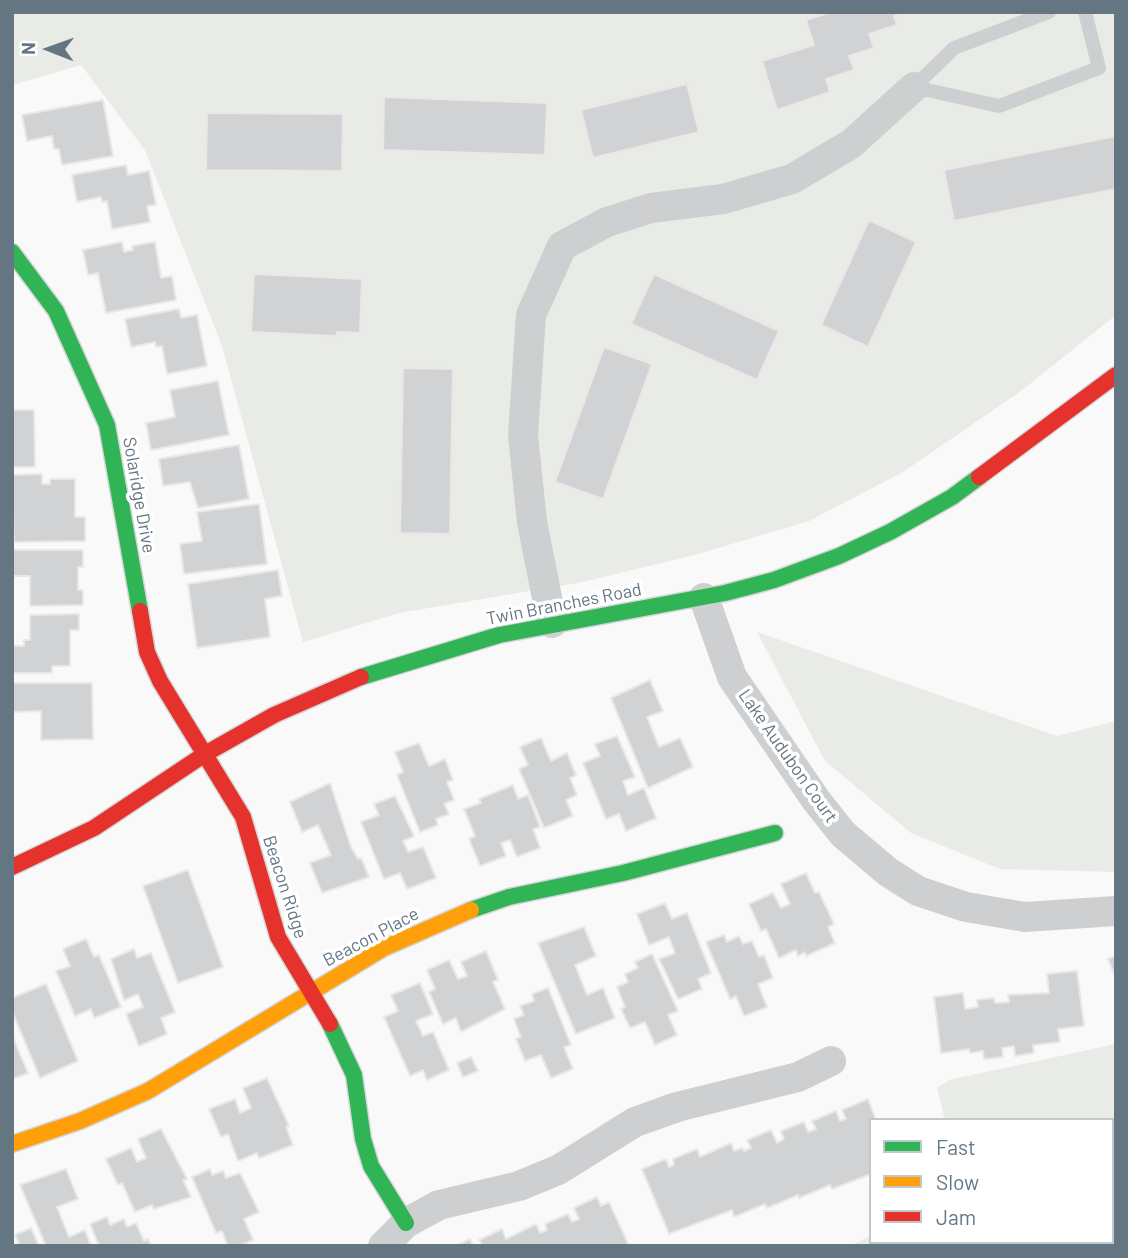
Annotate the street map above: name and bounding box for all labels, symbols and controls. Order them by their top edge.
north arrow [14,14,84,84]
text: N [16,42,39,55]
street label: Solaridge Drive [118,435,160,555]
street label: Twin Branches Road [485,578,643,630]
street label: Lake Audubon Court [734,685,842,827]
street label: Beacon Ridge [258,833,312,941]
street label: Beacon Place [319,903,423,971]
legend [869,1118,1114,1244]
text: Fast [936,1134,976,1159]
text: Slow [936,1169,979,1194]
text: Jam [936,1204,976,1229]

